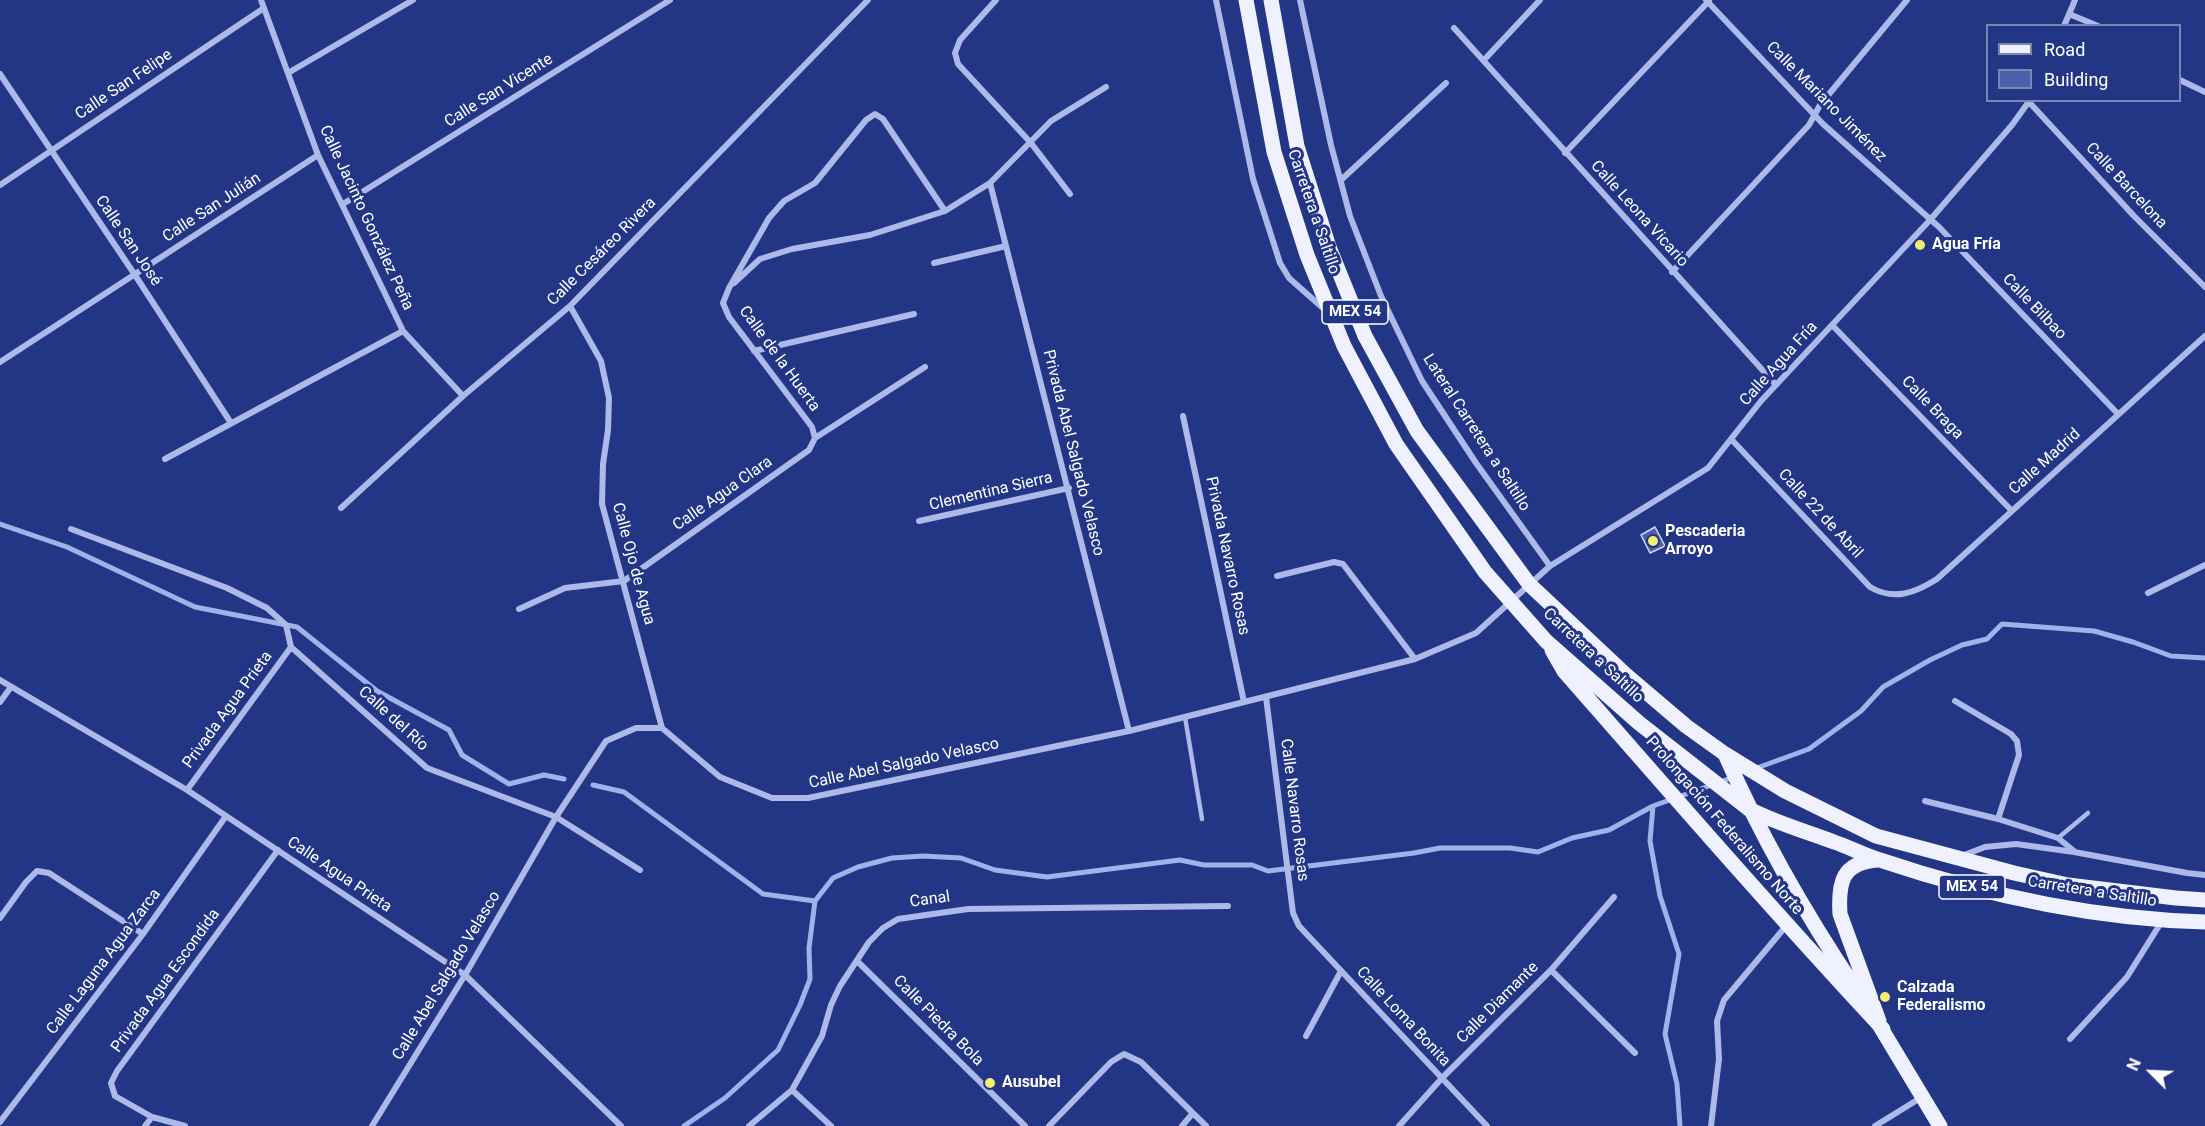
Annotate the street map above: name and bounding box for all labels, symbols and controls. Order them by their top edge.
legend [1986,24,2181,102]
street label: Calle Mariano Jiménez [1762,38,1890,166]
text: Road [2044,39,2085,60]
street label: Calle San Felipe [72,46,176,124]
street label: Calle San Vicente [441,50,557,132]
text: Building [2044,69,2108,90]
street label: Calle Jacinto González Peña [315,122,417,314]
street label: Calle Barcelona [2081,139,2171,233]
street label: Carretera a Saltillo [1283,147,1343,277]
street label: Calle Leona Vicario [1586,157,1692,271]
street label: Calle San Julián [159,169,265,247]
street label: Calle San José [91,192,165,290]
street label: Calle Cesáreo Rivera [544,194,660,310]
place label: Agua Fría [1932,235,2001,255]
marker: Agua Fría [1913,238,1927,252]
street label: Calle Bilbao [1998,270,2070,344]
road number: MEX 54 [1322,300,1388,324]
street label: Calle de la Huerta [734,302,824,416]
street label: Calle Agua Fría [1736,318,1822,410]
street label: Privada Abel Salgado Velasco [1038,348,1108,558]
street label: Lateral Carretera a Saltillo [1418,351,1534,515]
street label: Calle Braga [1897,372,1967,444]
street label: Calle Madrid [2005,425,2085,499]
street label: Calle Agua Clara [670,453,776,535]
street label: Calle 22 de Abril [1774,465,1866,563]
street label: Clementina Sierra [928,468,1054,516]
street label: Privada Navarro Rosas [1201,475,1253,637]
street label: Calle Ojo de Agua [607,501,659,627]
place label: Pescaderia Arroyo [1665,522,1745,560]
marker: Pescaderia Arroyo [1646,534,1660,548]
street label: Carretera a Saltillo [1539,604,1647,708]
street label: Privada Agua Prieta [179,648,277,772]
street label: Calle del Río [354,683,432,755]
street label: Prolongación Federalismo Norte [1641,733,1807,919]
street label: Calle Abel Salgado Velasco [807,734,1001,794]
street label: Calle Navarro Rosas [1276,738,1312,882]
street label: Calle Agua Prieta [283,833,395,917]
street label: Carretera a Saltillo [2026,872,2158,912]
road number: MEX 54 [1939,875,2005,899]
street label: Calle Laguna Agua Zarca [43,885,165,1039]
street label: Calle Abel Salgado Velasco [389,888,505,1064]
street label: Canal [909,888,951,912]
street label: Privada Agua Escondida [107,906,225,1056]
street label: Calle Diamante [1453,958,1543,1048]
street label: Calle Loma Bonita [1352,963,1454,1071]
street label: Calle Piedra Bola [889,972,987,1070]
place label: Calzada Federalismo [1897,978,1986,1016]
marker: Calzada Federalismo [1878,990,1892,1004]
north arrow [2121,1042,2181,1102]
text: N [2123,1055,2145,1074]
place label: Ausubel [1002,1073,1061,1093]
marker: Ausubel [983,1076,997,1090]

